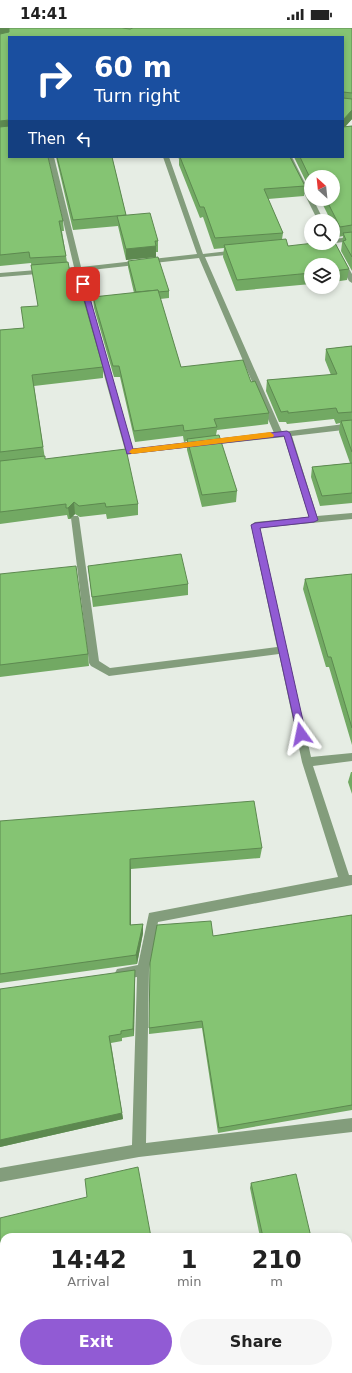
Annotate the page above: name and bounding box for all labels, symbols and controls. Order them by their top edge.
text: 14:41 [20,5,68,23]
text: 60 m [94,51,172,84]
icon: right [28,52,80,104]
text: Turn right [94,85,180,106]
icon: left [73,128,95,150]
text: Then [28,130,65,148]
north arrow [304,170,340,206]
map controls [304,170,340,294]
button: search [304,214,340,250]
button: layers [304,258,340,294]
pin [66,267,100,301]
icon: arrive [72,273,94,295]
position arrow [280,713,322,755]
text: 14:42 [50,1246,127,1274]
text: 1 [181,1246,197,1274]
text: 210 [252,1246,302,1274]
text: Arrival [67,1274,110,1289]
text: min [177,1274,201,1289]
text: m [270,1274,283,1289]
button: Exit [20,1319,172,1365]
button: Share [180,1319,332,1365]

